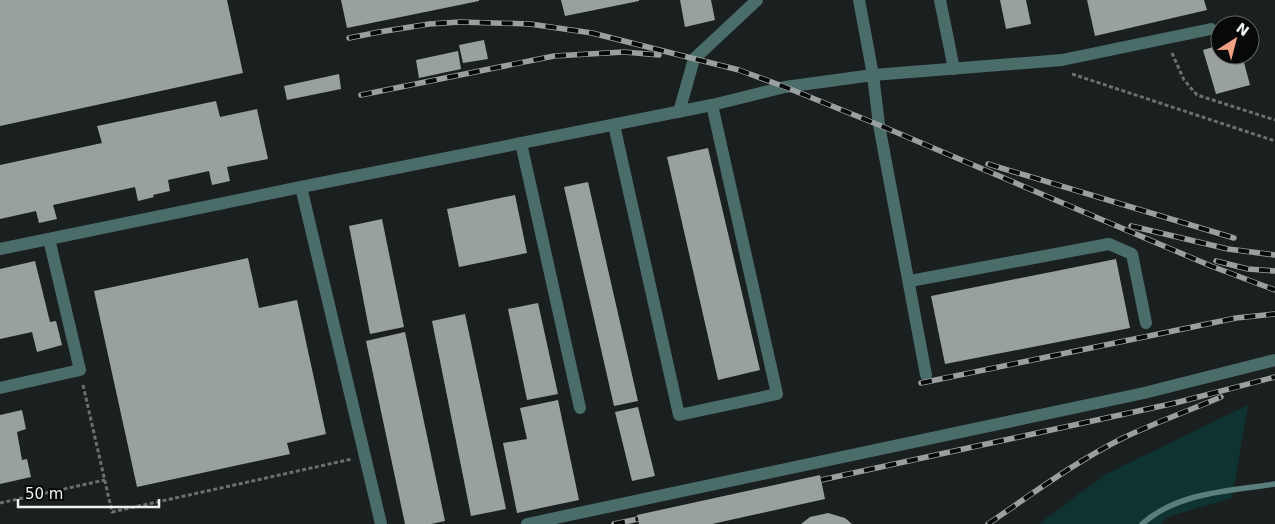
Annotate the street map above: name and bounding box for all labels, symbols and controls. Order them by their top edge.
north arrow [1210,15,1260,65]
text: N [1233,20,1252,39]
scale bar [18,476,159,508]
text: 50 m [25,485,63,503]

